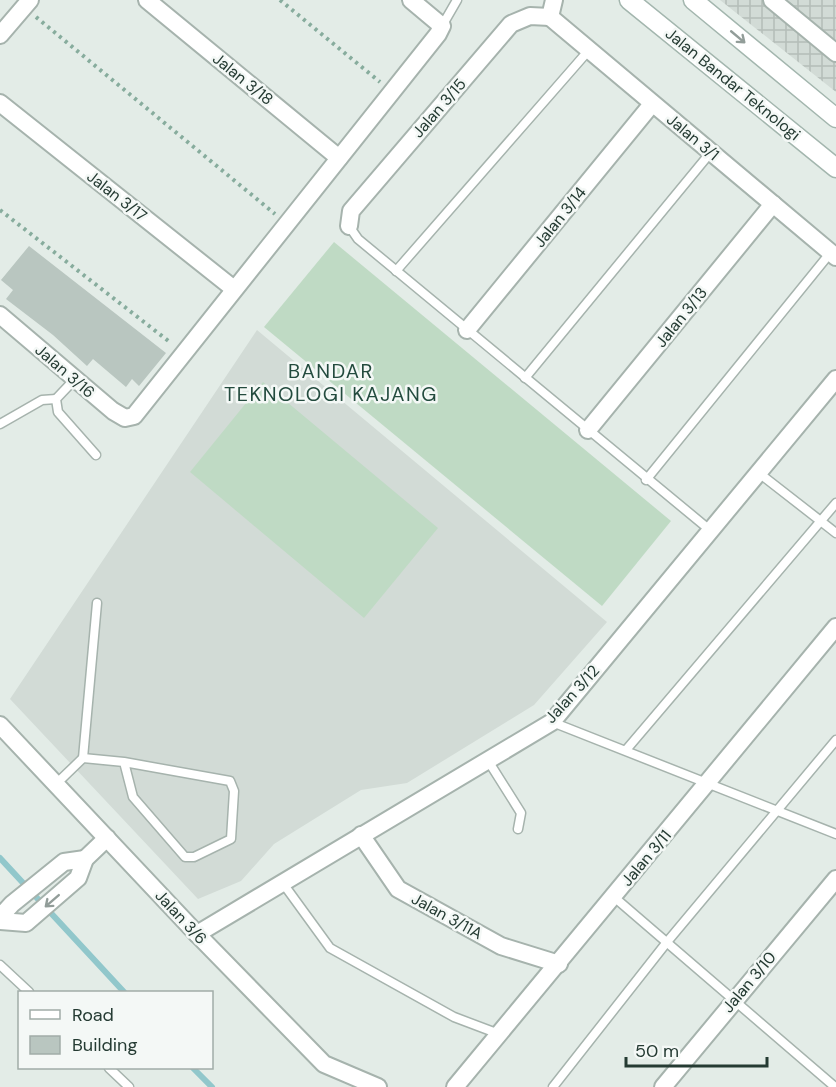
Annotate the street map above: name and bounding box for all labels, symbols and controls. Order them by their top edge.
street label: Jalan Bandar Teknologi [661,23,805,145]
one-way arrow [730,31,746,44]
street label: Jalan 3/18 [208,48,278,110]
street label: Jalan 3/15 [407,74,471,142]
street label: Jalan 3/1 [662,109,724,165]
street label: Jalan 3/17 [83,166,151,226]
street label: Jalan 3/14 [529,182,591,252]
street label: Jalan 3/13 [650,282,712,352]
street label: Jalan 3/16 [31,339,99,403]
district label: BANDAR TEKNOLOGI KAJANG [224,358,438,407]
street label: Jalan 3/12 [540,660,604,728]
street label: Jalan 3/11 [616,825,676,891]
street label: Jalan 3/6 [150,885,212,949]
street label: Jalan 3/11A [408,888,487,944]
one-way arrow [45,894,60,908]
street label: Jalan 3/10 [717,947,781,1017]
legend [18,991,213,1069]
text: Road [72,1003,114,1027]
scale bar [626,1030,767,1068]
text: Building [72,1033,137,1057]
text: 50 m [635,1039,679,1063]

